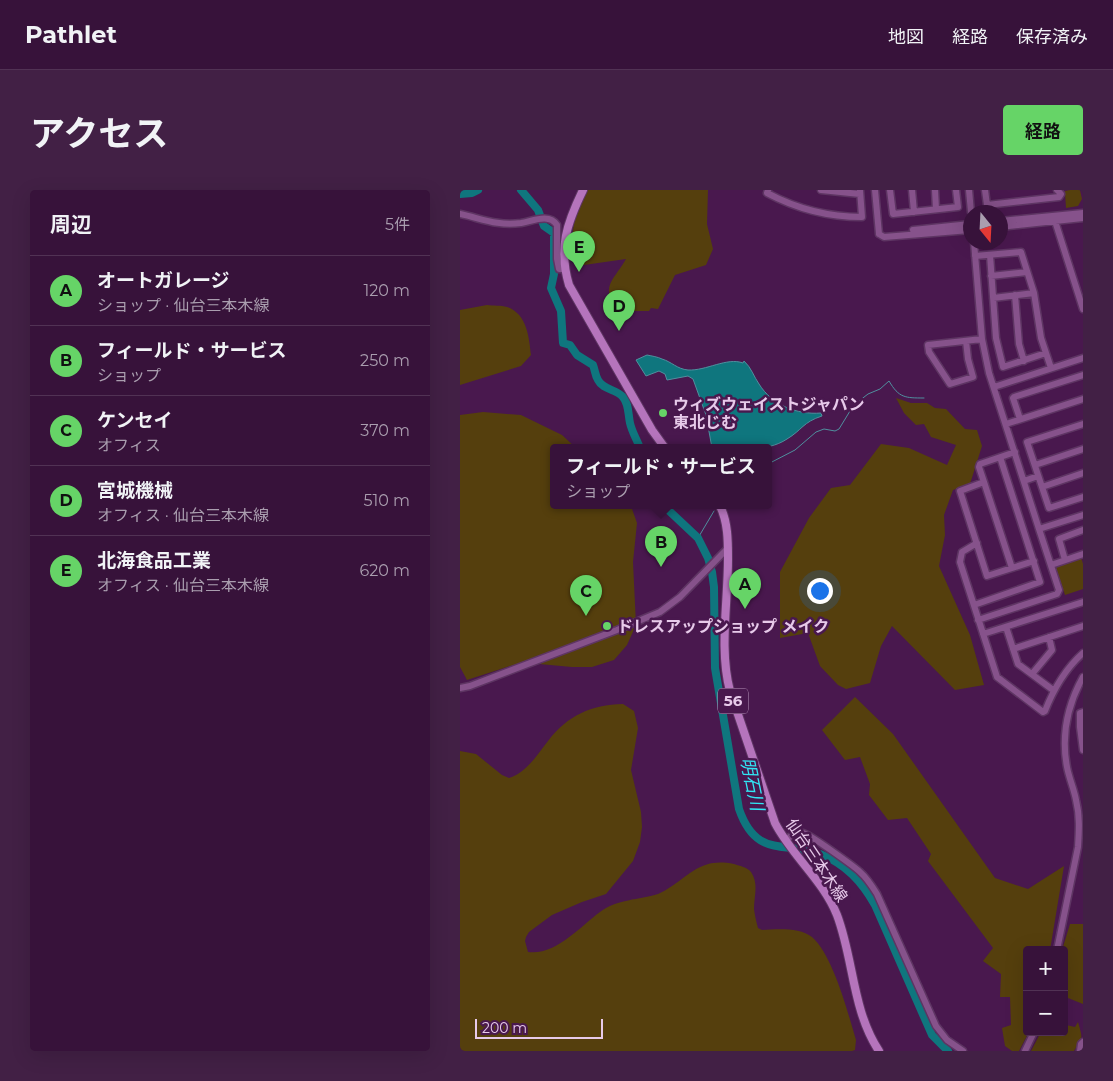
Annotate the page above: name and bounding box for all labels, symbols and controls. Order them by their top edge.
text: Pathlet [25,20,117,49]
text: 地図 [888,26,924,48]
text: 経路 [952,26,988,48]
text: 保存済み [1016,26,1088,48]
button: 経路 [1003,105,1083,155]
text: アクセス [30,112,168,155]
north arrow [963,205,1008,250]
text: 周辺 [50,212,92,237]
text: 5件 [385,215,410,234]
pin: E [563,231,595,272]
text: オートガレージ [97,269,230,292]
text: A [60,281,72,300]
text: 120 m [363,281,410,300]
pin: D [603,290,635,331]
text: ショップ · 仙台三本木線 [97,296,269,315]
text: フィールド・サービス [97,339,287,362]
text: B [60,351,72,370]
text: 250 m [360,351,410,370]
text: ショップ [97,366,161,385]
place label: ウィズウェイストジャパン 東北じむ [673,395,865,432]
marker: ウィズウェイストジャパン 東北じむ [657,407,669,419]
text: ケンセイ [97,409,172,432]
text: C [60,421,72,440]
text: 370 m [360,421,410,440]
text: オフィス [97,436,161,455]
popup [550,444,772,509]
text: フィールド・サービス [566,455,756,478]
text: 宮城機械 [97,479,173,502]
text: ショップ [566,482,630,501]
text: D [59,491,73,510]
text: 510 m [363,491,410,510]
text: オフィス · 仙台三本木線 [97,506,269,525]
pin: B [645,526,677,567]
text: 北海食品工業 [97,549,211,572]
text: E [61,561,71,580]
text: 620 m [359,561,410,580]
pin: A [729,568,761,609]
pin: C [570,575,602,616]
text: オフィス · 仙台三本木線 [97,576,269,595]
your location [807,578,833,604]
place label: ドレスアップショップ メイク [617,617,829,636]
marker: ドレスアップショップ メイク [601,620,613,632]
road number: 56 [718,688,748,714]
water label: 明石川 [736,755,769,815]
street label: 仙台三本木線 [782,815,851,905]
map controls [1023,946,1068,1036]
button: + [1023,946,1068,991]
button: − [1023,991,1068,1036]
scale bar [475,1016,602,1039]
text: 200 m [482,1019,527,1037]

